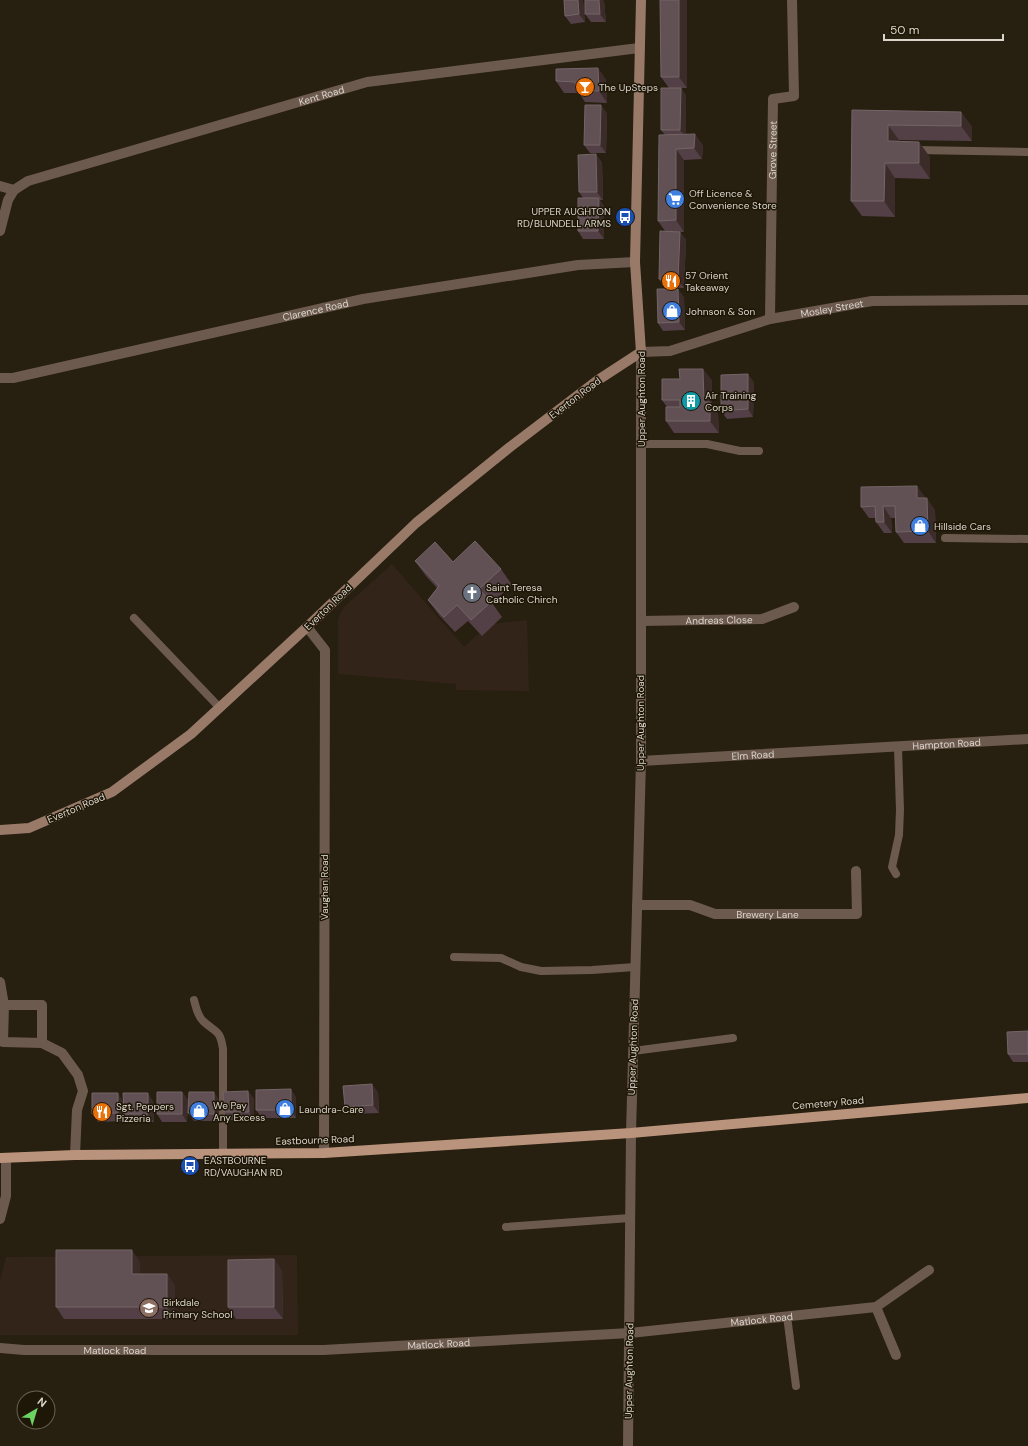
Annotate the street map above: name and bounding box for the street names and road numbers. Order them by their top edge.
street label: Kent Road [297,83,346,108]
street label: Grove Street [765,121,779,179]
street label: Clarence Road [281,296,350,323]
street label: Mosley Street [799,296,864,320]
street label: Upper Aughton Road [635,351,648,447]
street label: Everton Road [547,374,603,422]
street label: Everton Road [301,581,355,633]
street label: Andreas Close [685,613,753,627]
street label: Upper Aughton Road [634,675,647,771]
street label: Hampton Road [912,735,981,752]
street label: Elm Road [731,747,775,762]
street label: Everton Road [45,790,107,826]
street label: Vaughan Road [318,854,331,920]
street label: Brewery Lane [736,908,799,921]
street label: Upper Aughton Road [625,999,641,1095]
street label: Cemetery Road [792,1093,864,1113]
street label: Eastbourne Road [275,1132,355,1148]
street label: Matlock Road [730,1309,794,1329]
street label: Upper Aughton Road [622,1323,636,1419]
street label: Matlock Road [407,1335,470,1352]
street label: Matlock Road [84,1344,146,1357]

